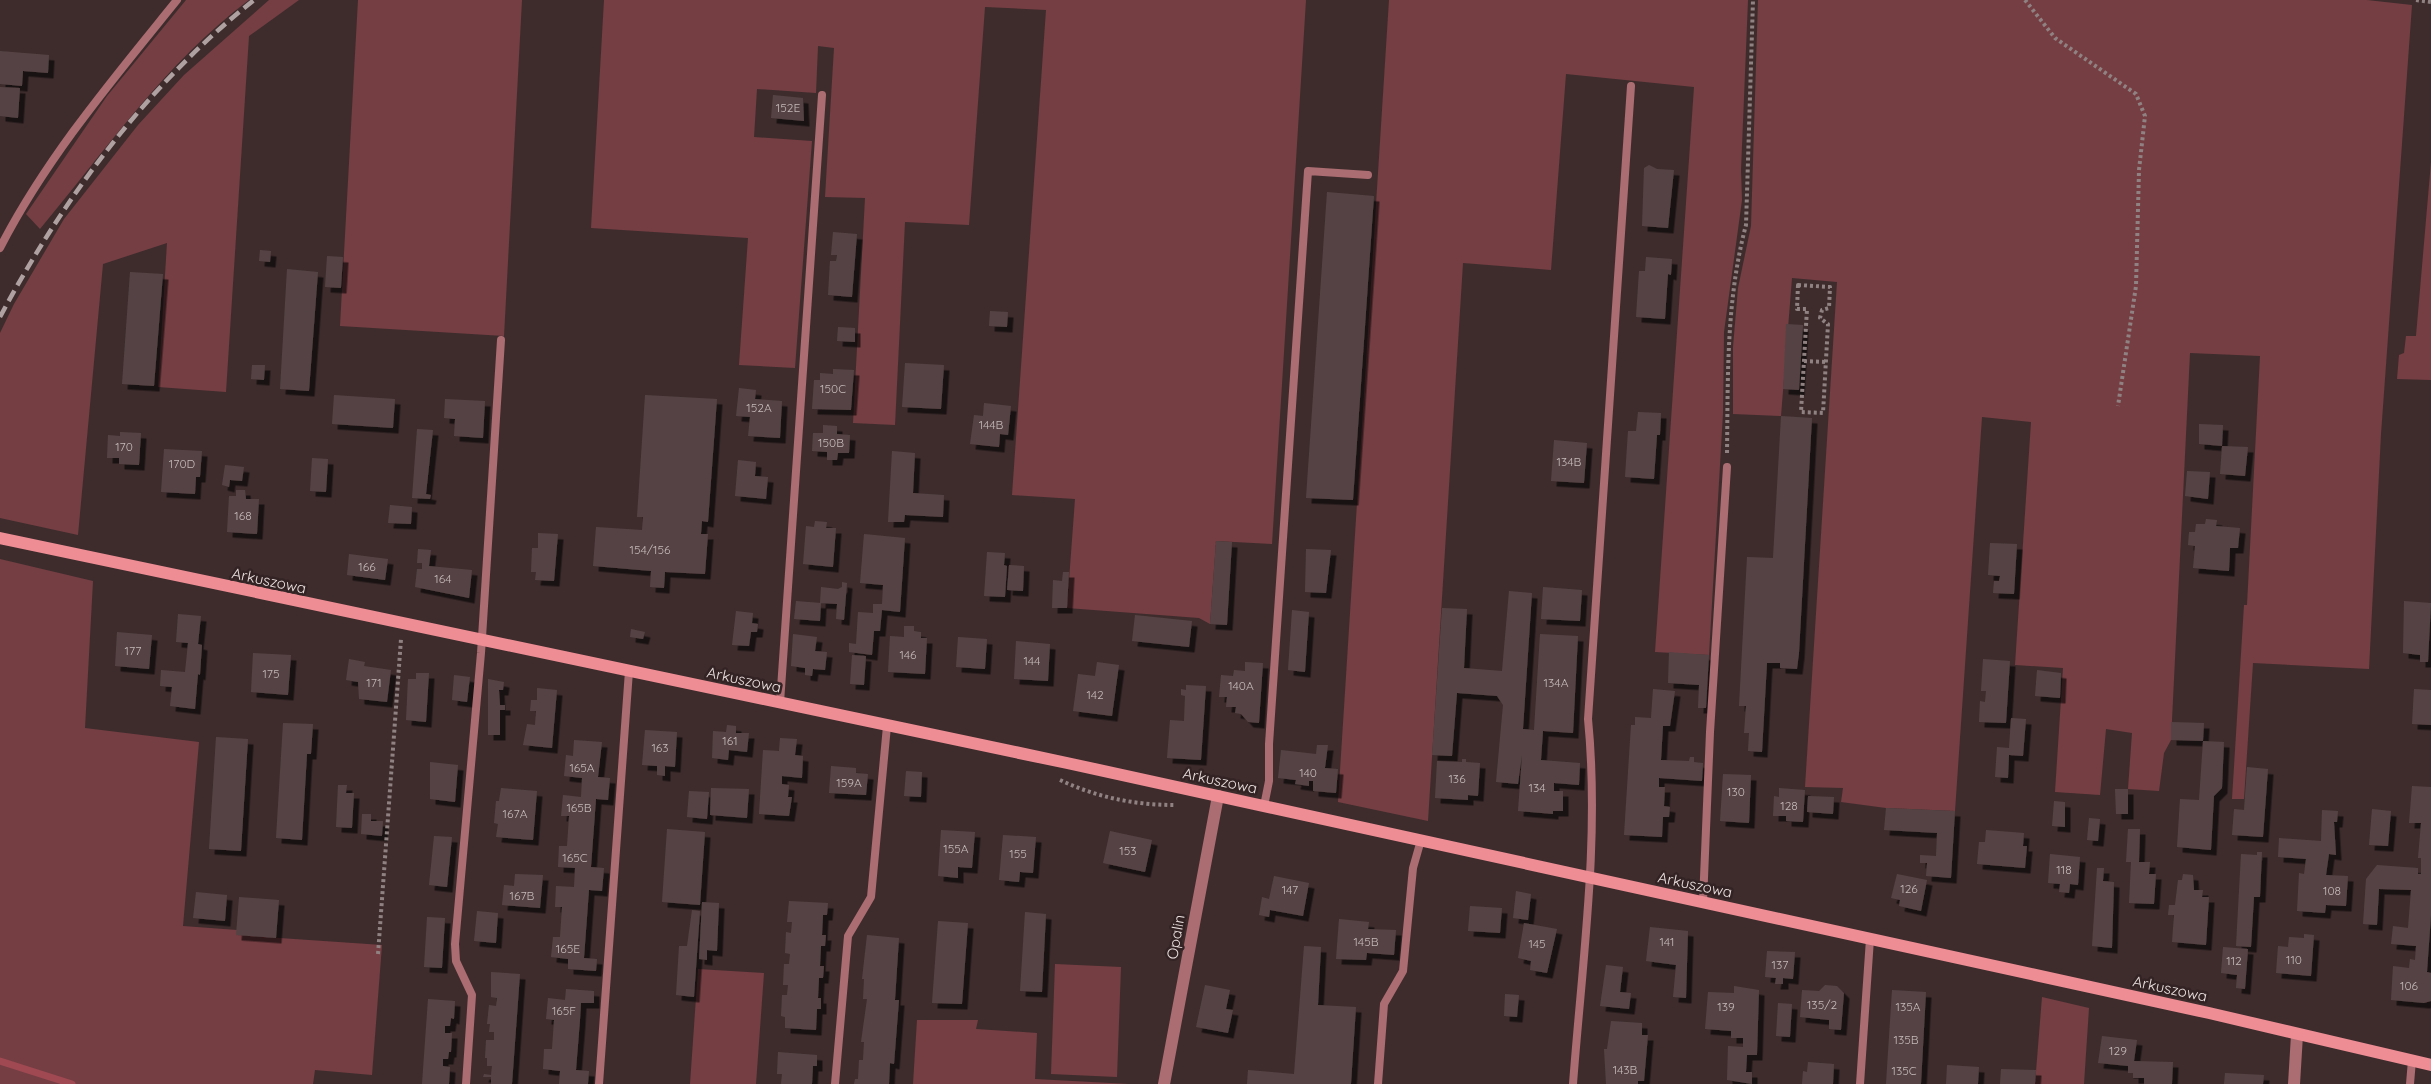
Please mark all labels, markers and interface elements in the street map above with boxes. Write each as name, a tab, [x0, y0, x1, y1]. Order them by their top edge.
house number: 152E	[776, 100, 800, 115]
house number: 150C	[820, 381, 846, 396]
house number: 152A	[746, 400, 772, 415]
house number: 144B	[979, 417, 1004, 432]
house number: 150B	[818, 435, 844, 450]
house number: 170	[115, 439, 133, 454]
house number: 134B	[1557, 454, 1582, 469]
house number: 170D	[169, 456, 196, 471]
house number: 168	[234, 508, 252, 523]
house number: 154/156	[629, 542, 671, 557]
house number: 166	[358, 559, 376, 574]
street label: Arkuszowa	[230, 563, 308, 598]
house number: 164	[434, 571, 452, 586]
house number: 177	[125, 643, 141, 658]
house number: 146	[899, 647, 917, 662]
house number: 144	[1024, 653, 1040, 668]
street label: Arkuszowa	[705, 662, 783, 697]
house number: 175	[262, 666, 280, 681]
house number: 171	[366, 675, 382, 690]
house number: 134A	[1544, 675, 1569, 690]
house number: 140A	[1228, 678, 1254, 693]
house number: 142	[1086, 687, 1104, 702]
house number: 161	[722, 733, 738, 748]
house number: 163	[651, 740, 669, 755]
house number: 165A	[569, 760, 595, 775]
street label: Arkuszowa	[1181, 763, 1259, 798]
house number: 140	[1299, 765, 1317, 780]
house number: 136	[1448, 771, 1466, 786]
house number: 159A	[836, 775, 862, 790]
house number: 134	[1528, 780, 1546, 795]
house number: 130	[1727, 784, 1745, 799]
house number: 128	[1780, 798, 1798, 813]
house number: 165B	[566, 800, 592, 815]
house number: 167A	[503, 806, 528, 821]
house number: 155A	[943, 841, 969, 856]
house number: 153	[1119, 843, 1137, 858]
house number: 155	[1009, 846, 1027, 861]
house number: 165C	[562, 850, 588, 865]
house number: 118	[2056, 862, 2072, 877]
street label: Arkuszowa	[1656, 867, 1734, 902]
house number: 126	[1900, 881, 1918, 896]
house number: 147	[1282, 882, 1298, 897]
house number: 108	[2323, 883, 2341, 898]
house number: 167B	[510, 888, 535, 903]
street label: Opalin	[1162, 913, 1189, 961]
house number: 145B	[1353, 934, 1379, 949]
house number: 141	[1660, 934, 1674, 949]
house number: 145	[1528, 936, 1546, 951]
house number: 165E	[556, 941, 580, 956]
house number: 110	[2286, 952, 2302, 967]
house number: 112	[2226, 953, 2242, 968]
house number: 137	[1772, 957, 1788, 972]
street label: Arkuszowa	[2131, 971, 2209, 1006]
house number: 106	[2400, 978, 2419, 993]
house number: 135/2	[1807, 997, 1837, 1012]
house number: 139	[1717, 999, 1735, 1014]
house number: 135A	[1895, 999, 1921, 1014]
house number: 165F	[552, 1003, 576, 1018]
house number: 135B	[1893, 1032, 1919, 1047]
house number: 129	[2109, 1043, 2127, 1058]
house number: 143B	[1613, 1062, 1638, 1077]
house number: 135C	[1891, 1063, 1917, 1078]

